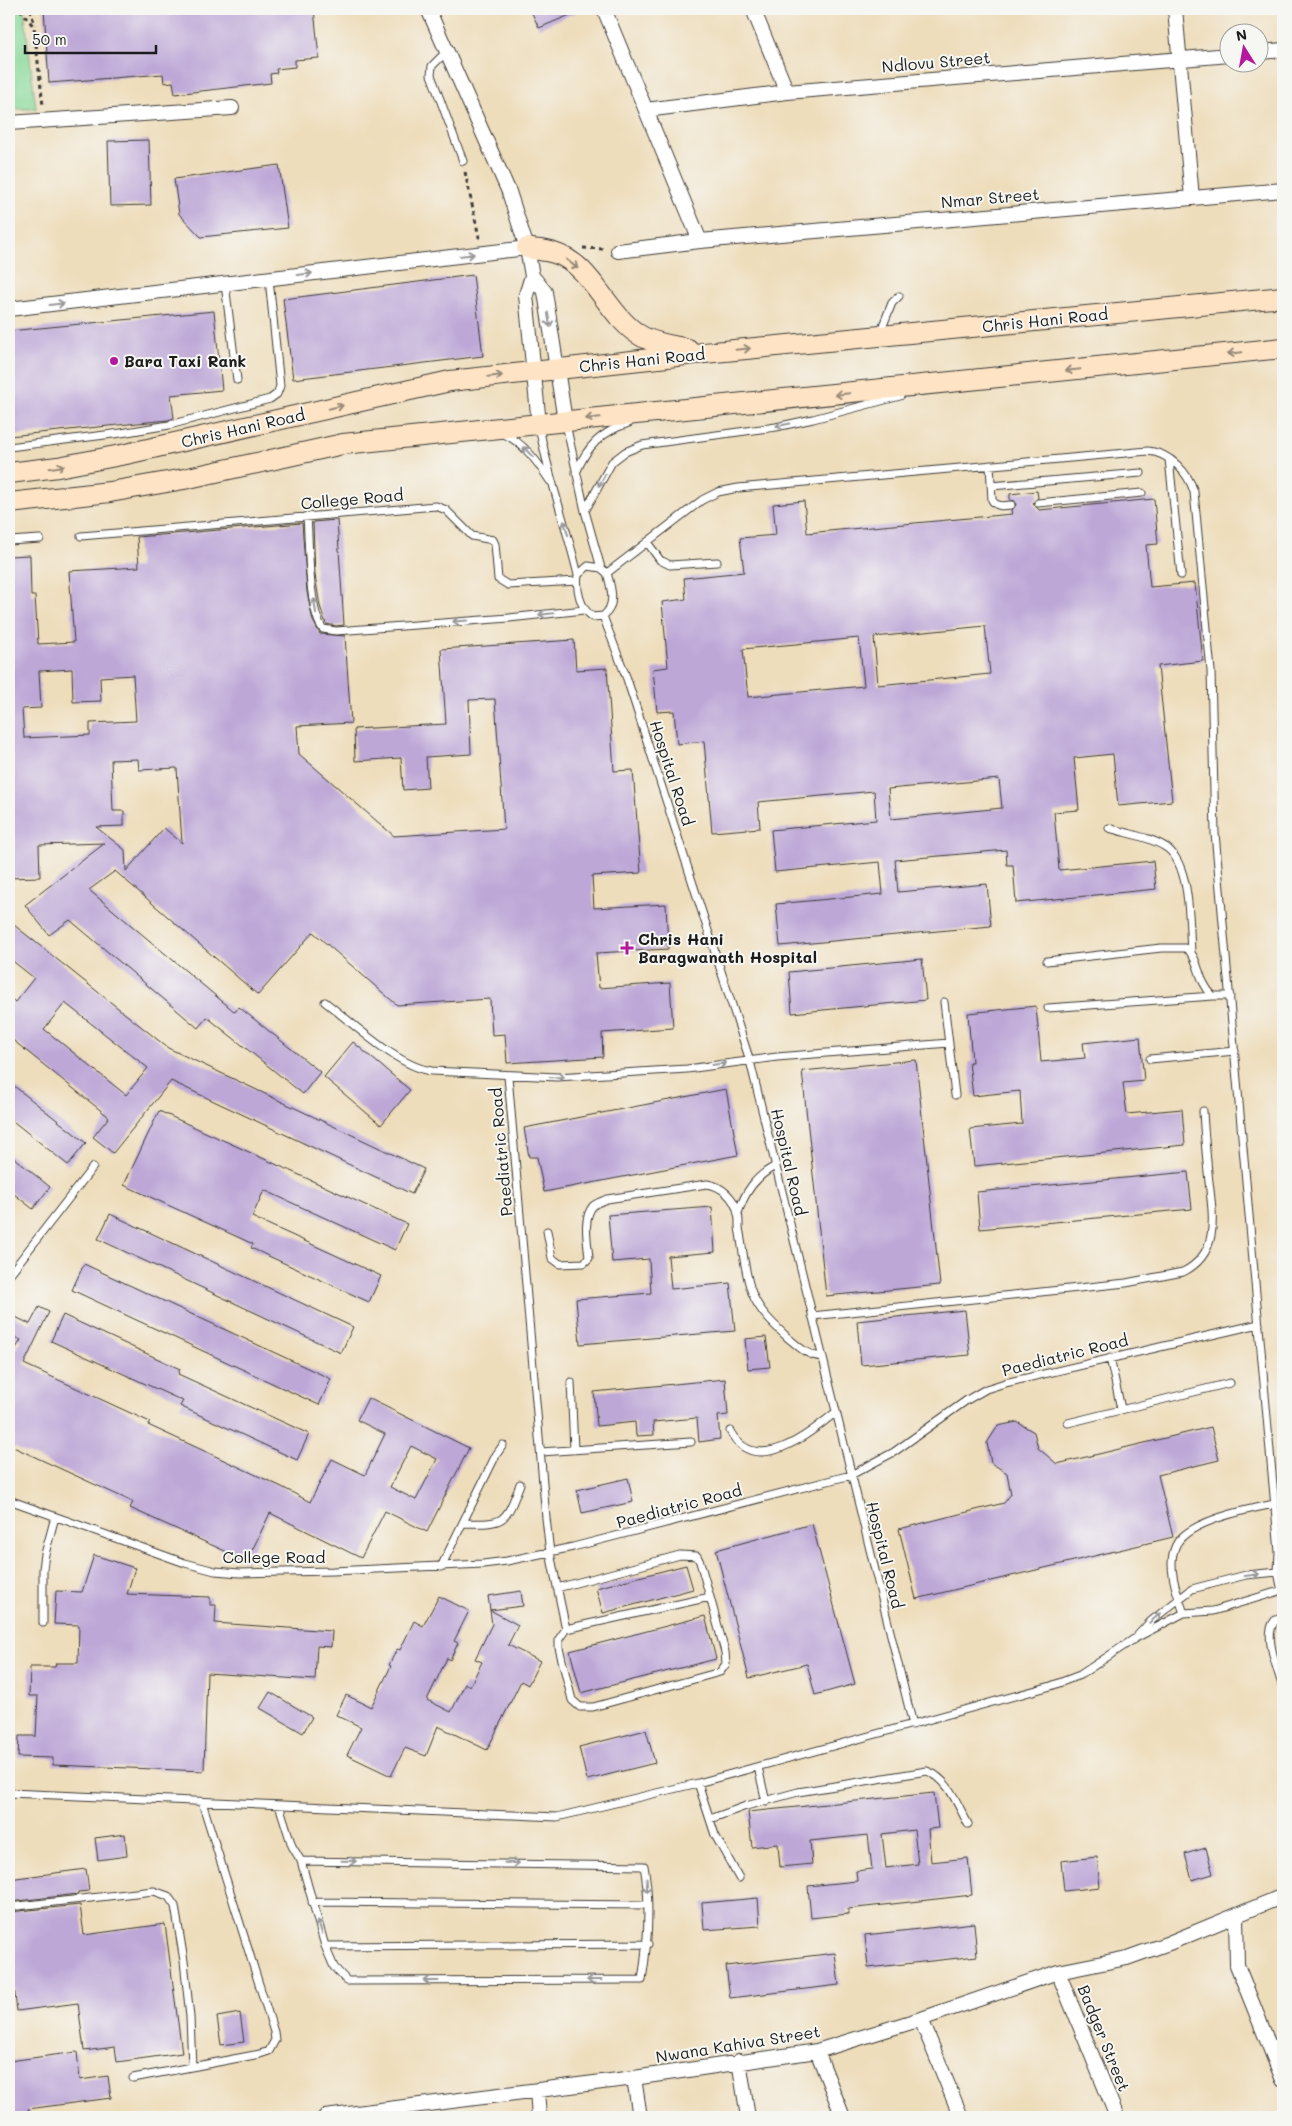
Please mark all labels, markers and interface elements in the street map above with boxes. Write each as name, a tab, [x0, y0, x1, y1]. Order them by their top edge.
scale bar	[25, 22, 156, 54]
north arrow	[1220, 22, 1270, 72]
text: N	[1234, 24, 1248, 45]
text: 50 m	[32, 29, 67, 49]
street label: Ndlovu Street	[881, 46, 991, 77]
street label: Nmar Street	[940, 183, 1040, 212]
one-way arrow	[459, 250, 475, 260]
one-way arrow	[566, 258, 579, 269]
one-way arrow	[297, 269, 313, 279]
one-way arrow	[49, 299, 65, 309]
street label: Chris Hani Road	[981, 302, 1109, 337]
one-way arrow	[545, 311, 555, 327]
street label: Chris Hani Road	[578, 342, 706, 377]
one-way arrow	[735, 344, 751, 354]
one-way arrow	[1227, 348, 1243, 358]
place label: Bara Taxi Rank	[124, 350, 246, 371]
marker: Bara Taxi Rank	[108, 355, 120, 367]
one-way arrow	[1065, 365, 1081, 375]
one-way arrow	[487, 371, 503, 381]
one-way arrow	[834, 389, 850, 398]
one-way arrow	[327, 402, 343, 411]
street label: Chris Hani Road	[179, 403, 307, 452]
one-way arrow	[585, 413, 601, 423]
one-way arrow	[776, 421, 792, 431]
one-way arrow	[522, 446, 534, 458]
one-way arrow	[49, 462, 65, 472]
one-way arrow	[597, 472, 607, 487]
street label: College Road	[300, 484, 404, 513]
one-way arrow	[561, 521, 570, 537]
one-way arrow	[310, 598, 320, 614]
one-way arrow	[539, 609, 555, 619]
one-way arrow	[453, 617, 469, 626]
street label: Hospital Road	[646, 718, 699, 828]
place label: Chris Hani Baragwanath Hospital	[638, 928, 817, 967]
marker: Chris Hani Baragwanath Hospital	[620, 941, 634, 955]
one-way arrow	[711, 1059, 727, 1069]
one-way arrow	[548, 1072, 565, 1082]
street label: Paediatric Road	[484, 1087, 517, 1217]
street label: Hospital Road	[767, 1106, 812, 1218]
street label: Paediatric Road	[1000, 1329, 1130, 1380]
street label: Paediatric Road	[614, 1479, 744, 1532]
street label: Hospital Road	[862, 1499, 909, 1611]
street label: College Road	[222, 1546, 326, 1567]
one-way arrow	[1244, 1570, 1260, 1580]
one-way arrow	[1149, 1613, 1162, 1624]
one-way arrow	[341, 1856, 357, 1866]
one-way arrow	[504, 1858, 520, 1868]
one-way arrow	[642, 1877, 651, 1893]
one-way arrow	[314, 1919, 324, 1935]
one-way arrow	[586, 1975, 602, 1985]
one-way arrow	[423, 1976, 440, 1986]
street label: Badger Street	[1074, 1981, 1135, 2094]
street label: Nwana Kahiva Street	[654, 2020, 822, 2067]

